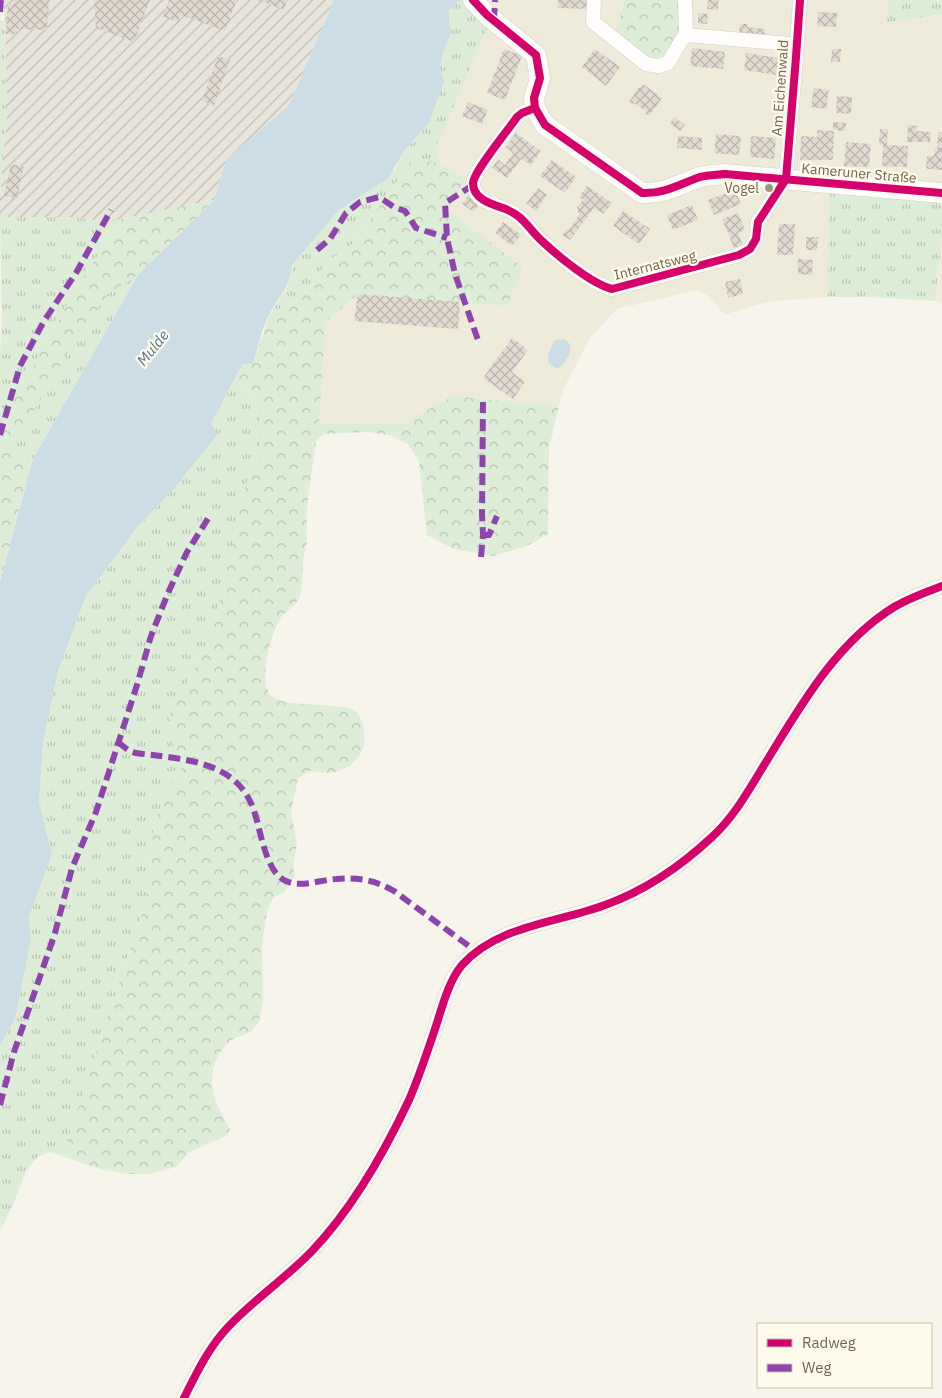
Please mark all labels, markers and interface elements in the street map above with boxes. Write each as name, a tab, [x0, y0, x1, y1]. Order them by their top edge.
street label: Am Eichenwald	[768, 39, 792, 137]
street label: Kameruner Straße	[801, 159, 918, 187]
place label: Vogel	[724, 179, 759, 197]
marker: Vogel	[763, 182, 775, 194]
street label: Internatsweg	[612, 246, 699, 284]
water label: Mulde	[132, 326, 173, 369]
legend	[757, 1323, 932, 1388]
text: Radweg	[802, 1333, 856, 1352]
text: Weg	[802, 1358, 831, 1377]

